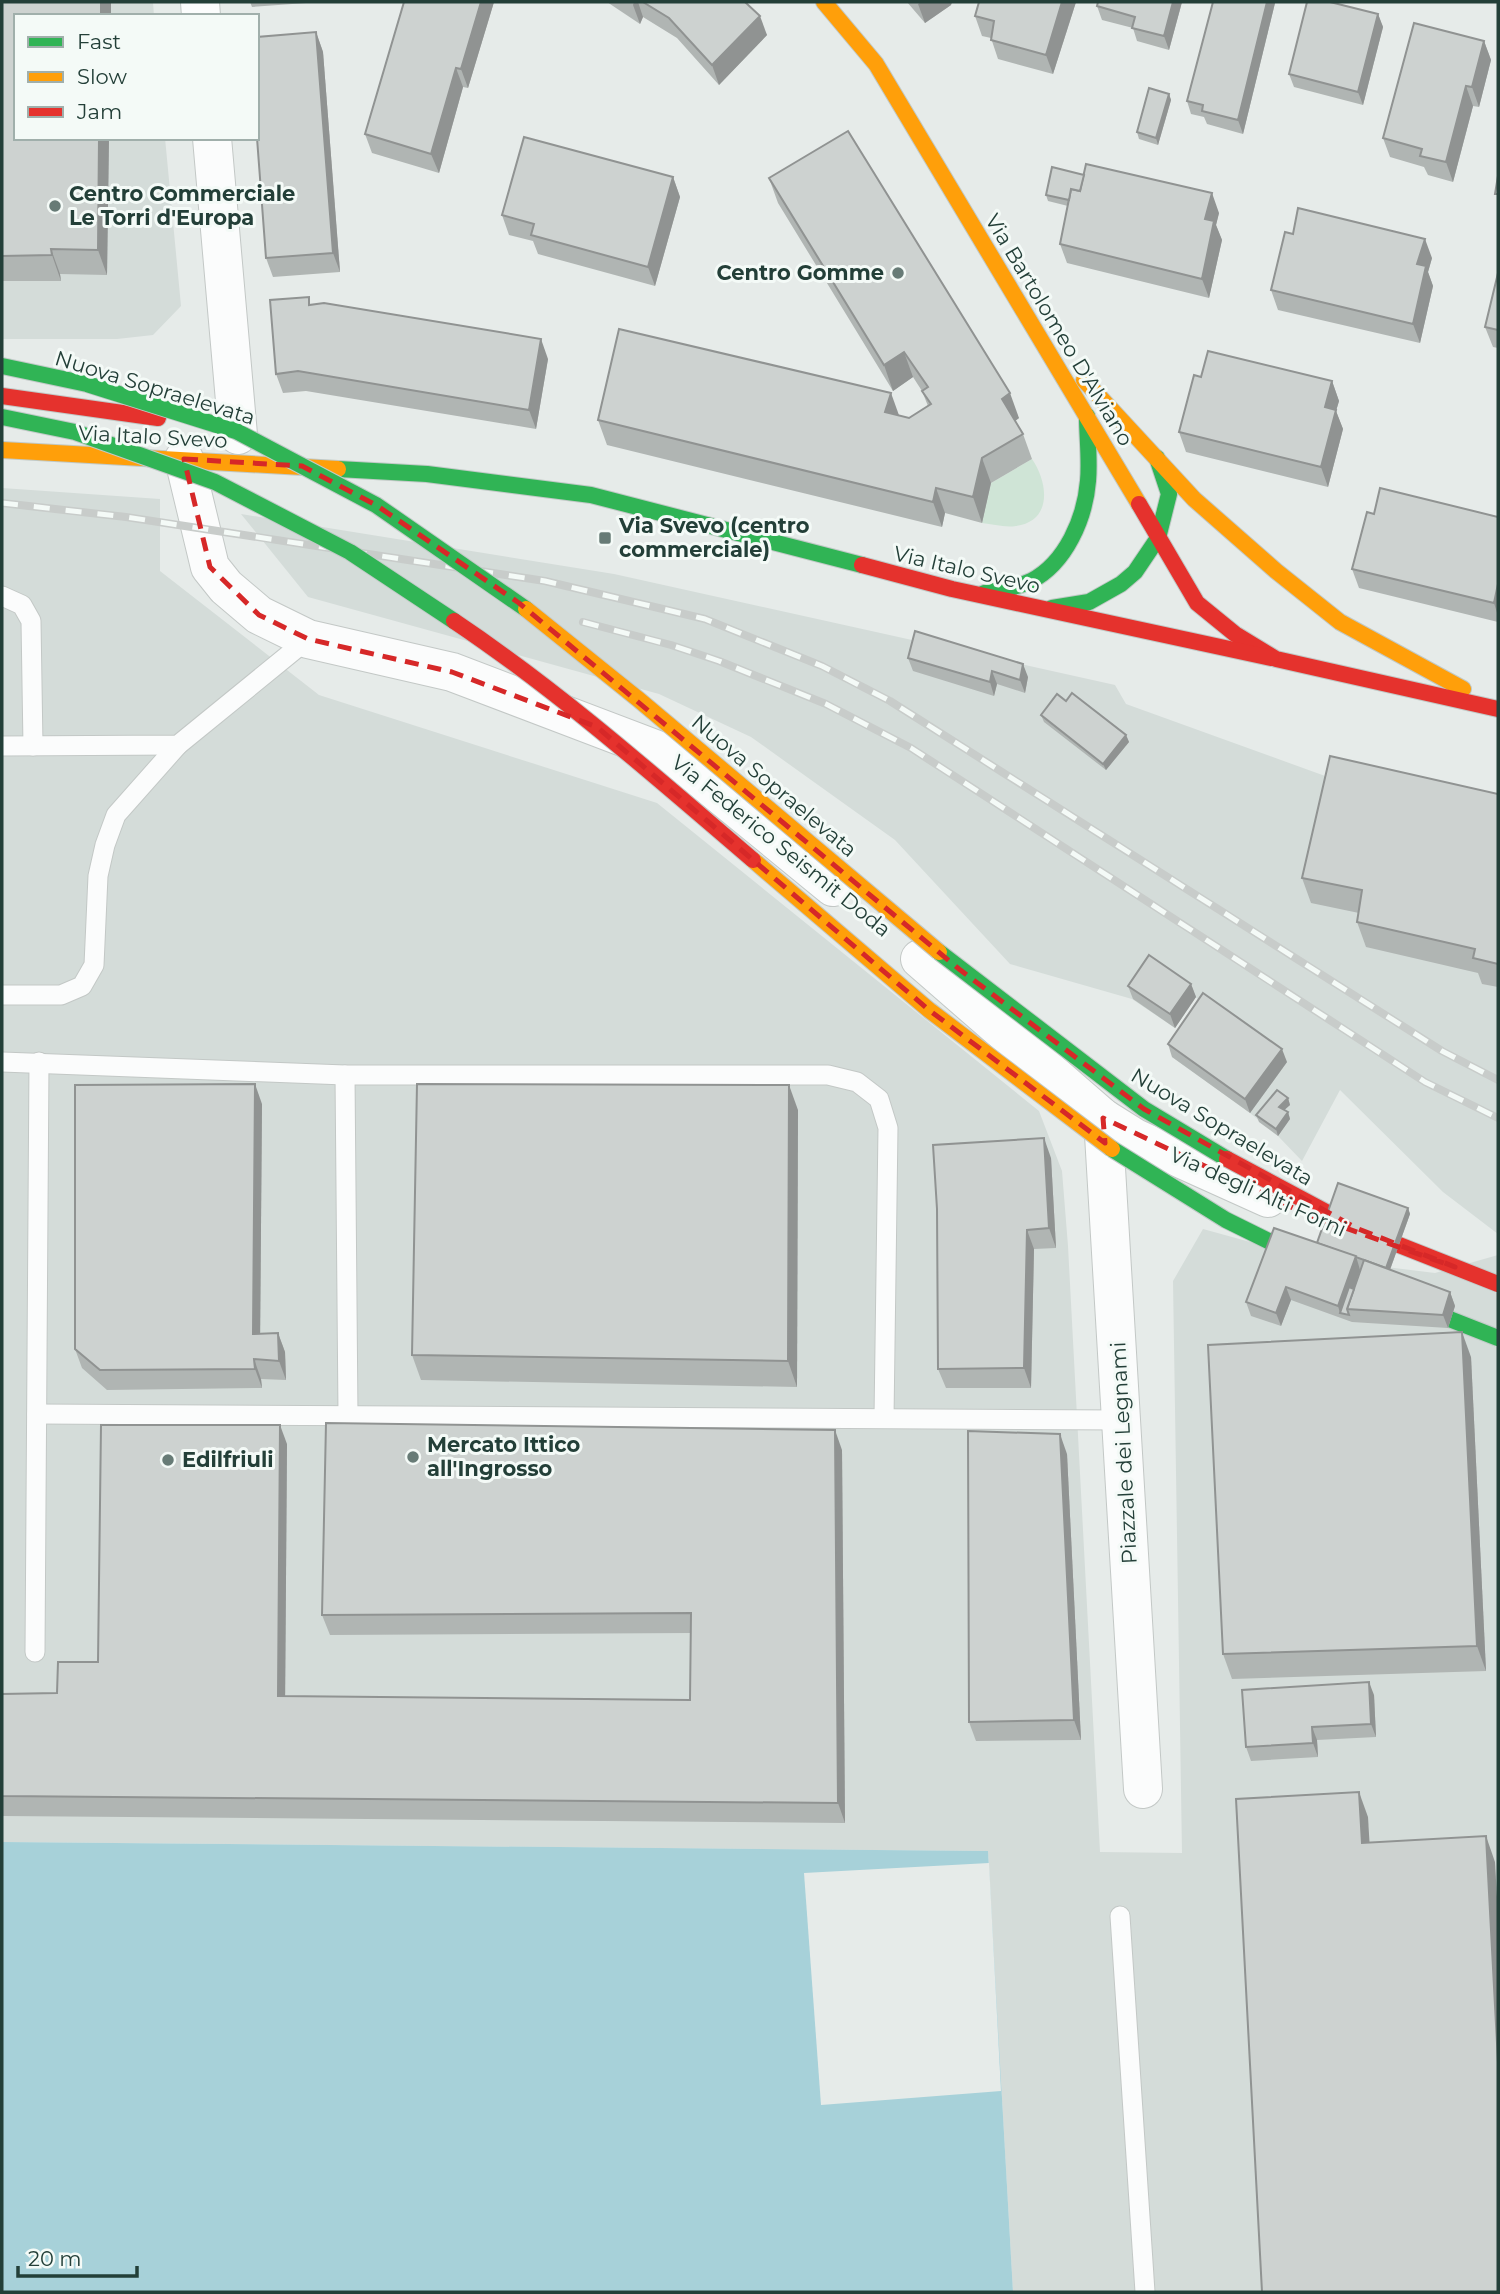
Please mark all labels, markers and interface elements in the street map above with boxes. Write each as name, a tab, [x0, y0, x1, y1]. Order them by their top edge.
legend	[14, 14, 259, 140]
text: Fast	[77, 29, 121, 54]
text: Slow	[77, 64, 127, 89]
text: Jam	[76, 99, 122, 124]
place label: Centro Commerciale Le Torri d'Europa	[69, 181, 295, 230]
marker: Centro Commerciale Le Torri d'Europa	[47, 198, 63, 214]
street label: Via Bartolomeo D'Alviano	[980, 209, 1139, 450]
place label: Centro Gomme	[716, 260, 884, 285]
marker: Centro Gomme	[890, 265, 906, 281]
street label: Nuova Sopraelevata	[52, 345, 258, 430]
street label: Via Italo Svevo	[78, 420, 228, 453]
place label: Via Svevo (centro commerciale)	[618, 513, 810, 562]
marker: Via Svevo (centro commerciale)	[597, 530, 613, 546]
street label: Via Italo Svevo	[891, 541, 1043, 599]
street label: Nuova Sopraelevata	[687, 709, 862, 862]
street label: Via Federico Seismit Doda	[667, 749, 896, 942]
street label: Nuova Sopraelevata	[1127, 1062, 1318, 1191]
street label: Via degli Alti Forni	[1166, 1141, 1350, 1242]
street label: Piazzale dei Legnami	[1105, 1341, 1142, 1565]
place label: Mercato Ittico all'Ingrosso	[427, 1432, 581, 1481]
place label: Edilfriuli	[182, 1447, 274, 1472]
marker: Mercato Ittico all'Ingrosso	[405, 1449, 421, 1465]
marker: Edilfriuli	[160, 1452, 176, 1468]
scale bar	[18, 2234, 136, 2278]
text: 20 m	[28, 2246, 82, 2271]

